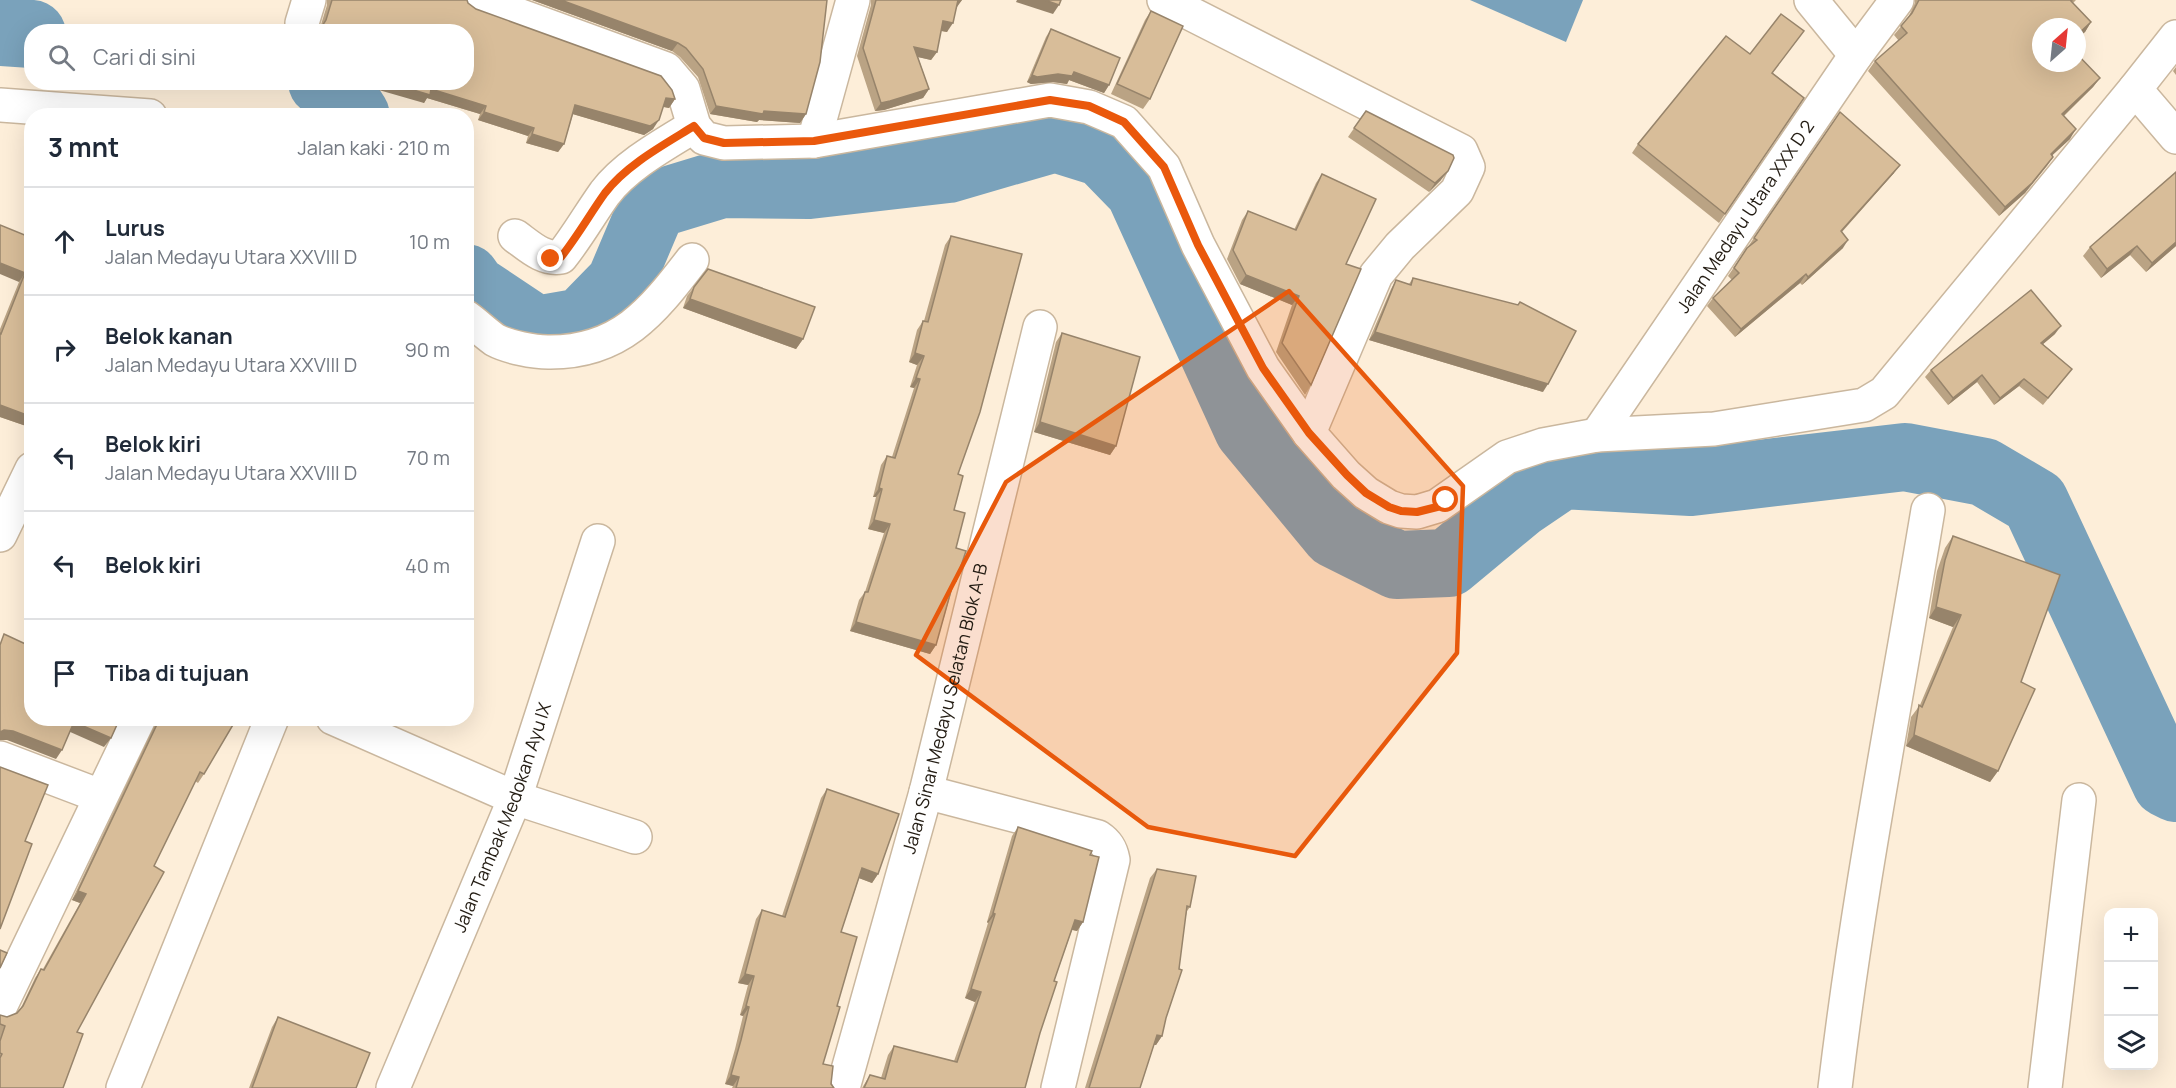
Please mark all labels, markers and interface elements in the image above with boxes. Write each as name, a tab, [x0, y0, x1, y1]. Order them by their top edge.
north arrow	[2032, 18, 2086, 72]
search box	[24, 24, 474, 90]
icon: search	[45, 41, 78, 74]
text: Cari di sini	[93, 42, 196, 72]
street label: Jalan Medayu Utara XXX D 2	[1671, 115, 1819, 317]
text: 3 mnt	[48, 129, 119, 165]
text: Jalan kaki · 210 m	[297, 134, 450, 161]
text: Lurus	[105, 213, 165, 243]
icon: ahead	[48, 225, 81, 258]
text: 10 m	[409, 228, 450, 255]
text: Jalan Medayu Utara XXVIII D	[105, 243, 357, 270]
route end	[537, 245, 563, 271]
text: Belok kanan	[105, 321, 233, 351]
icon: right	[48, 333, 81, 366]
text: 90 m	[404, 336, 450, 363]
text: Jalan Medayu Utara XXVIII D	[105, 351, 357, 378]
text: Belok kiri	[105, 429, 201, 459]
icon: left	[48, 441, 81, 474]
text: 70 m	[407, 444, 450, 471]
text: Jalan Medayu Utara XXVIII D	[105, 459, 357, 486]
route start	[1432, 486, 1458, 512]
icon: left	[48, 549, 81, 582]
text: Belok kiri	[105, 550, 201, 580]
text: 40 m	[405, 552, 450, 579]
street label: Jalan Sinar Medayu Selatan Blok A-B	[896, 561, 993, 856]
icon: arrive	[48, 657, 81, 690]
text: Tiba di tujuan	[105, 658, 249, 688]
street label: Jalan Tambak Medokan Ayu IX	[447, 699, 556, 936]
map controls	[2104, 908, 2158, 1070]
button: +	[2104, 908, 2158, 962]
button: −	[2104, 962, 2158, 1016]
button: layers	[2104, 1016, 2158, 1070]

